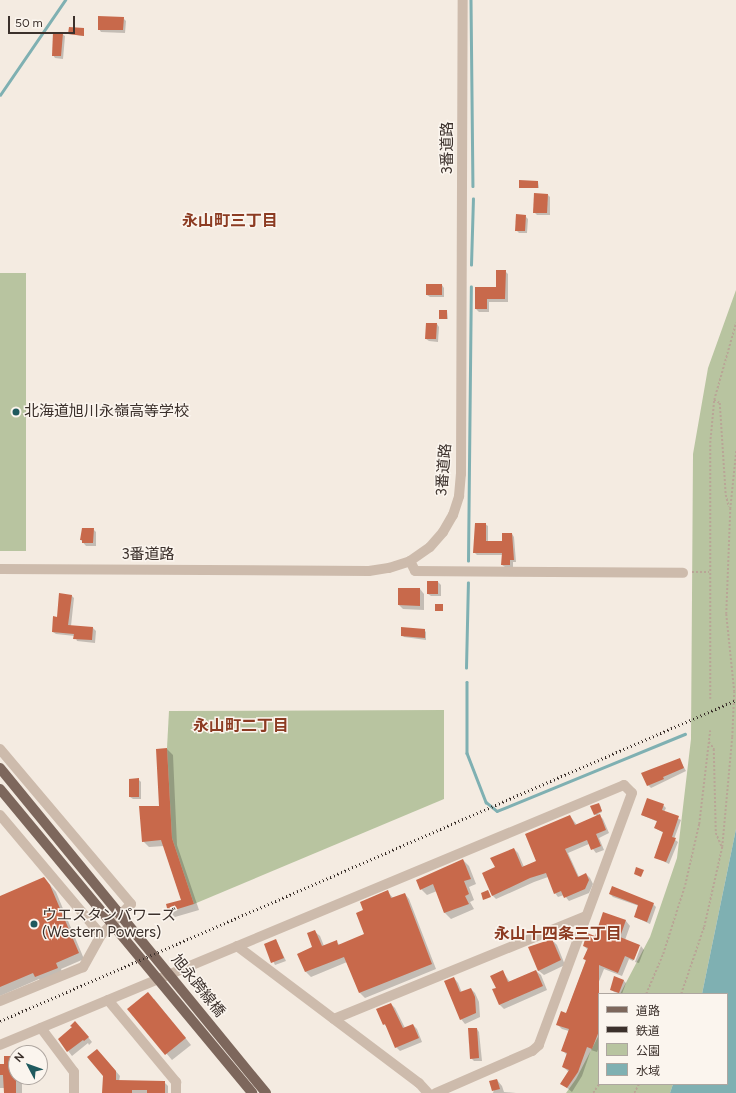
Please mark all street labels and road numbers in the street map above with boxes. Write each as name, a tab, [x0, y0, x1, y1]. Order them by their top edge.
street label: 3番道路	[439, 121, 457, 175]
street label: 3番道路	[433, 443, 455, 497]
street label: 3番道路	[121, 546, 175, 564]
street label: 旭永跨線橋	[167, 951, 229, 1021]

